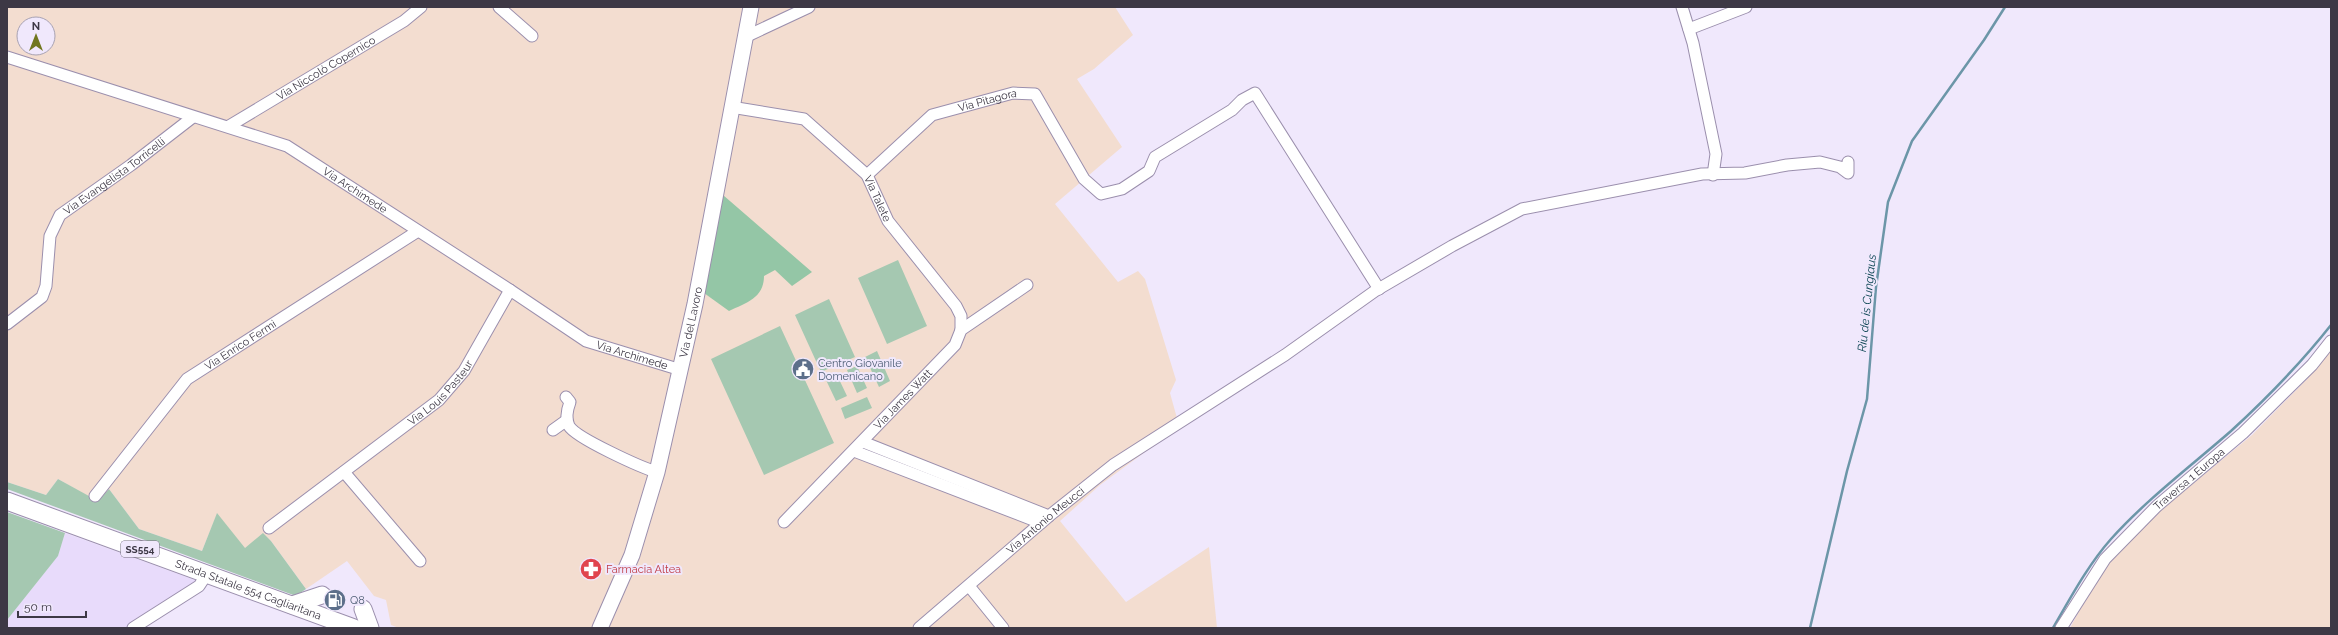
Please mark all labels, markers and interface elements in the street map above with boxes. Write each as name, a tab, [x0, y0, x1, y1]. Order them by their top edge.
north arrow	[16, 16, 56, 56]
text: N	[32, 20, 40, 33]
street label: Via Niccolò Copernico	[274, 33, 378, 103]
street label: Via Pitagora	[957, 87, 1017, 115]
street label: Via Evangelista Torricelli	[61, 135, 168, 218]
street label: Via Archimede	[320, 165, 390, 216]
street label: Via Talete	[861, 173, 894, 224]
water label: Riu de is Cungiaus	[1855, 253, 1879, 353]
street label: Via del Lavoro	[677, 285, 705, 359]
street label: Via Enrico Fermi	[202, 318, 279, 373]
street label: Via Archimede	[595, 338, 670, 373]
public building icon: Centro Giovanile Domenicano	[790, 356, 816, 382]
place label: Centro Giovanile Domenicano	[818, 357, 902, 383]
street label: Via Louis Pasteur	[405, 358, 476, 428]
street label: Via James Watt	[871, 366, 935, 432]
street label: Traversa 1 Europa	[2151, 445, 2228, 513]
street label: Via Antonio Meucci	[1004, 484, 1087, 557]
road number: SS554	[121, 541, 159, 557]
pharmacy icon: Farmacia Altea	[578, 556, 604, 582]
street label: Strada Statale 554 Cagliaritana	[173, 557, 323, 623]
place label: Farmacia Altea	[606, 563, 681, 576]
fuel station icon: Q8	[322, 587, 348, 613]
scale bar	[18, 593, 86, 619]
place label: Q8	[350, 594, 365, 607]
text: 50 m	[24, 600, 52, 614]

